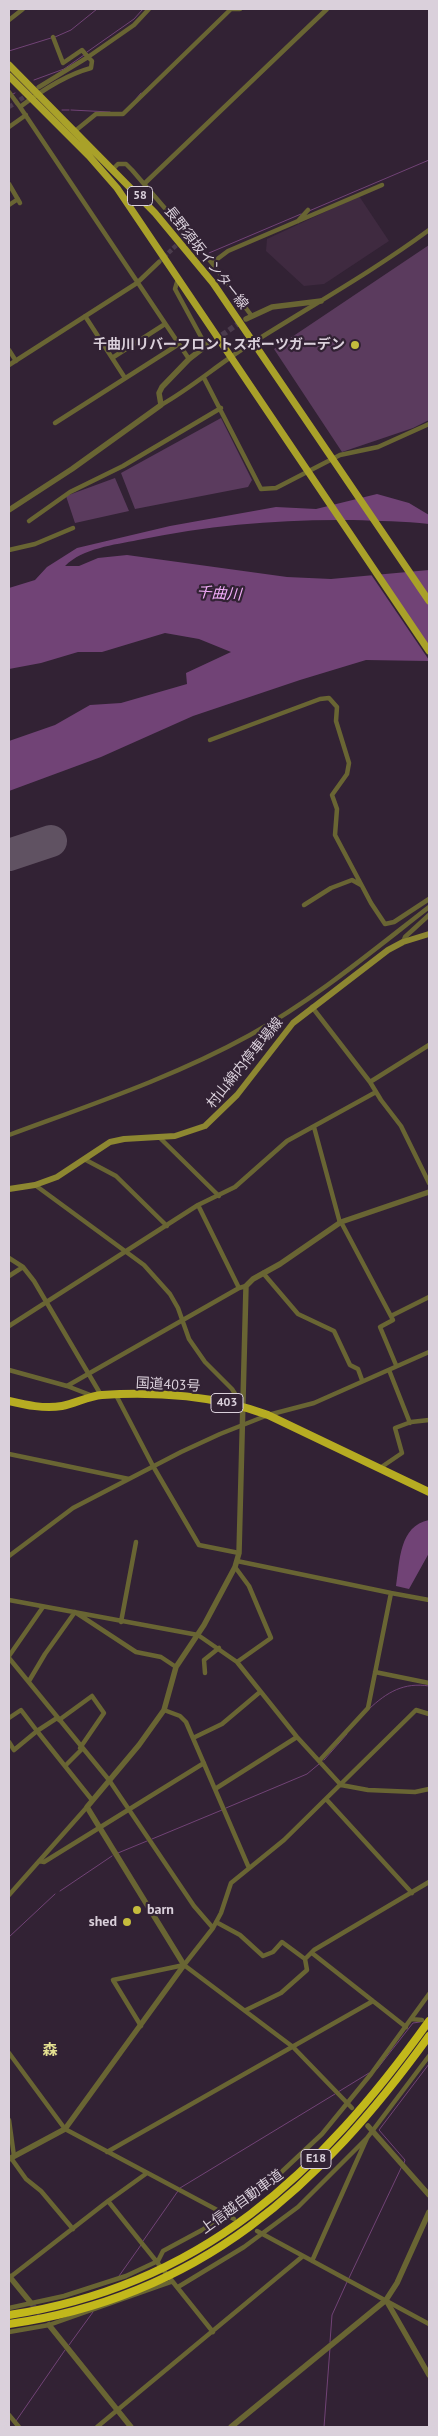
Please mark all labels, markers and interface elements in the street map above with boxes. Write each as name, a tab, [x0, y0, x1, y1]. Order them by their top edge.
road number: 58	[128, 187, 152, 206]
street label: 長野須坂インター線	[161, 203, 251, 313]
place label: 千曲川リバーフロントスポーツガーデン	[93, 337, 345, 353]
marker: 千曲川リバーフロントスポーツガーデン	[349, 339, 361, 351]
water label: 千曲川	[196, 584, 242, 604]
street label: 村山綿内停車場線	[203, 1014, 287, 1112]
street label: 国道403号	[135, 1375, 201, 1395]
road number: 403	[211, 1394, 243, 1412]
place label: barn	[147, 1902, 174, 1918]
marker: barn	[131, 1904, 143, 1916]
place label: shed	[89, 1914, 117, 1930]
marker: shed	[121, 1916, 133, 1928]
district label: 森	[43, 2042, 57, 2060]
road number: E18	[301, 2150, 331, 2168]
street label: 上信越自動車道	[197, 2166, 287, 2238]

